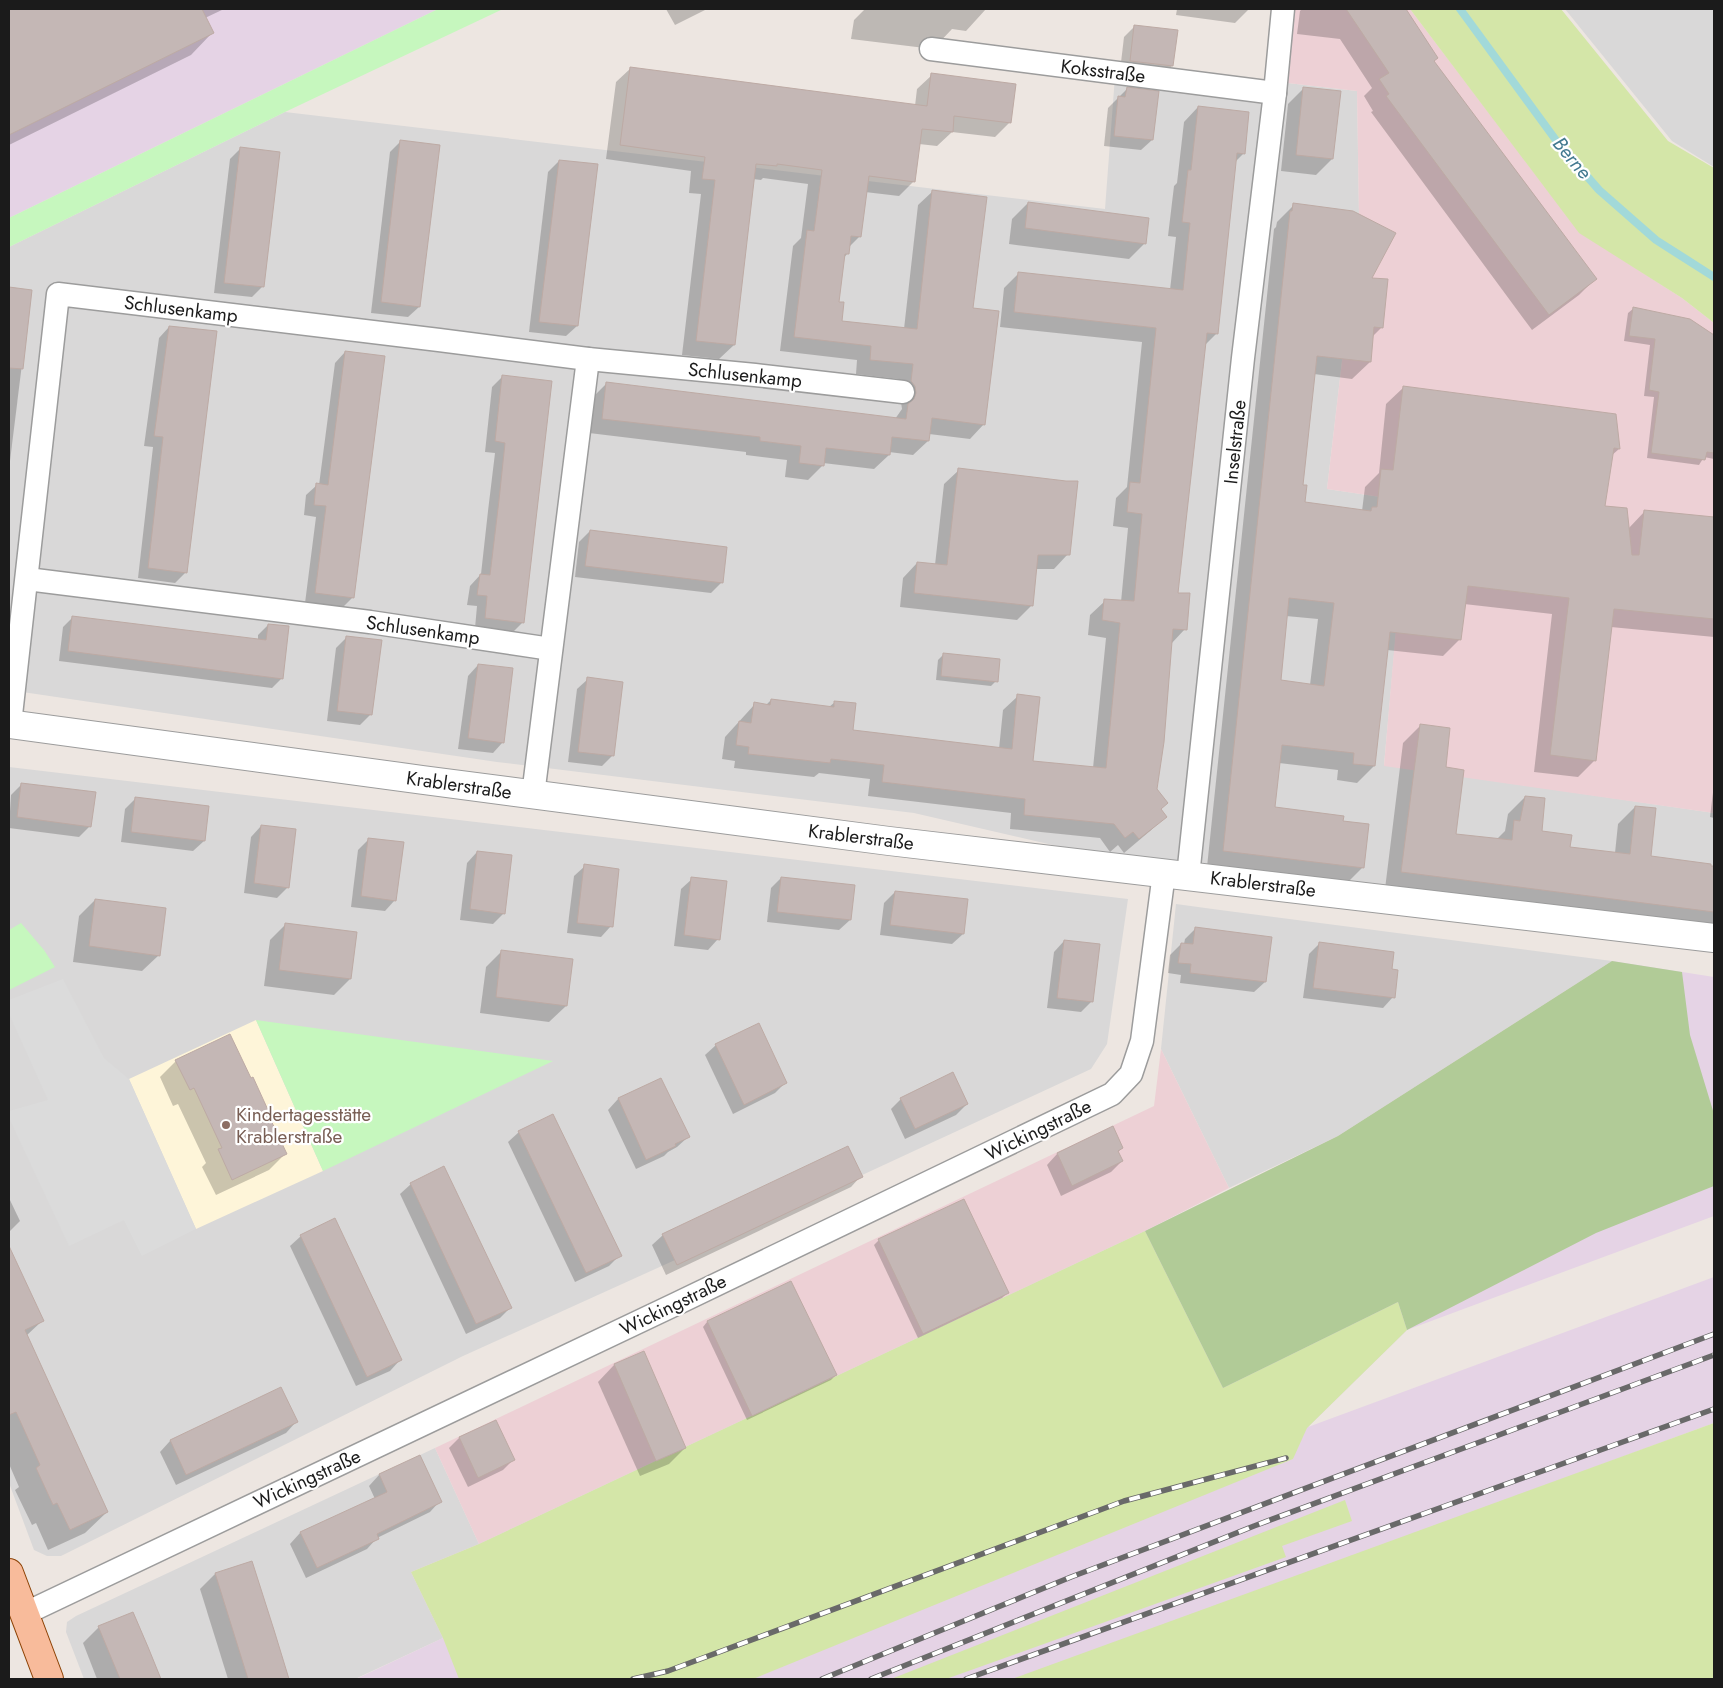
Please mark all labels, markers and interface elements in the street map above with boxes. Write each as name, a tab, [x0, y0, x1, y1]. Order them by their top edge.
street label: Koksstraße	[1059, 52, 1147, 90]
water label: Berne	[1546, 130, 1598, 186]
street label: Schlusenkamp	[123, 289, 240, 329]
street label: Schlusenkamp	[687, 356, 803, 394]
street label: Inselstraße	[1217, 398, 1253, 486]
street label: Schlusenkamp	[364, 609, 482, 651]
street label: Krablerstraße	[404, 764, 514, 806]
street label: Krablerstraße	[807, 817, 916, 857]
street label: Krablerstraße	[1209, 864, 1318, 904]
street label: Wickingstraße	[980, 1092, 1096, 1167]
place label: Kindertagesstätte Krablerstraße	[236, 1101, 371, 1150]
marker: Kindertagesstätte Krablerstraße	[220, 1119, 232, 1131]
street label: Wickingstraße	[615, 1267, 731, 1342]
street label: Wickingstraße	[249, 1442, 365, 1516]

